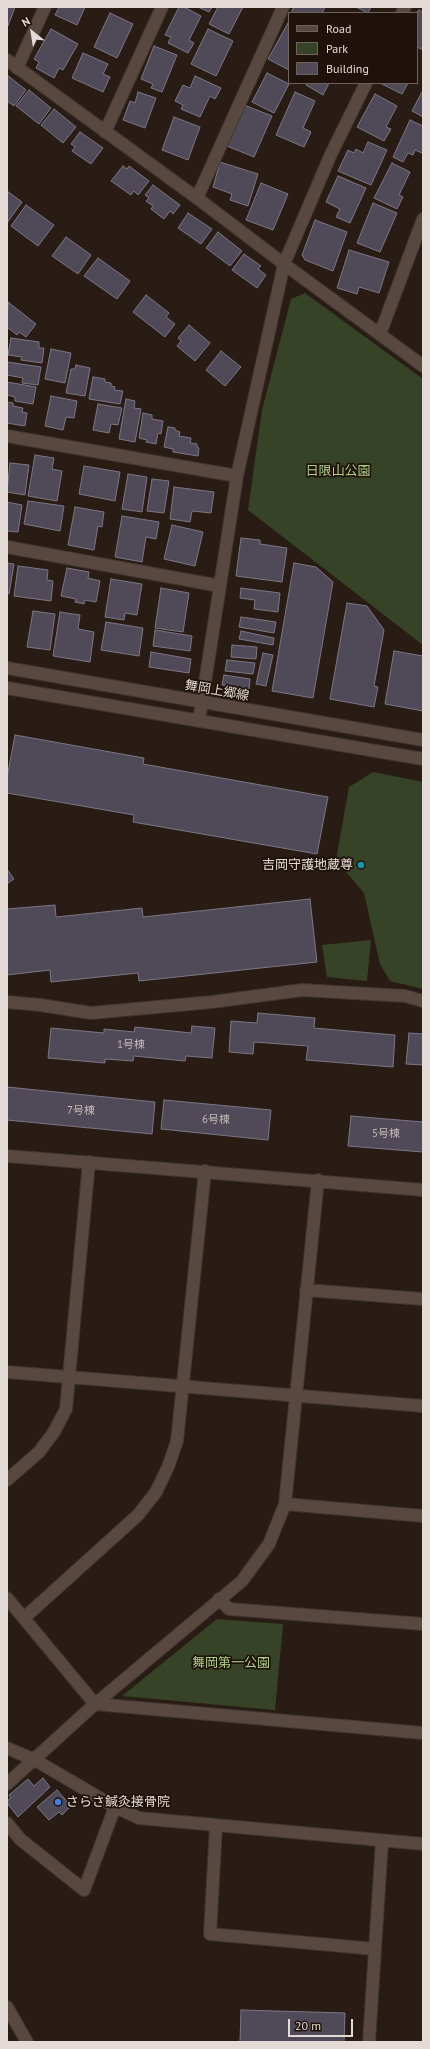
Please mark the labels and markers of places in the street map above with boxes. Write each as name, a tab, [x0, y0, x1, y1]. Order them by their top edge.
place label: 吉岡守護地蔵尊	[262, 857, 353, 873]
marker: 吉岡守護地蔵尊	[356, 860, 366, 870]
place label: さらさ鍼灸接骨院	[66, 1794, 170, 1810]
marker: さらさ鍼灸接骨院	[53, 1797, 63, 1807]

